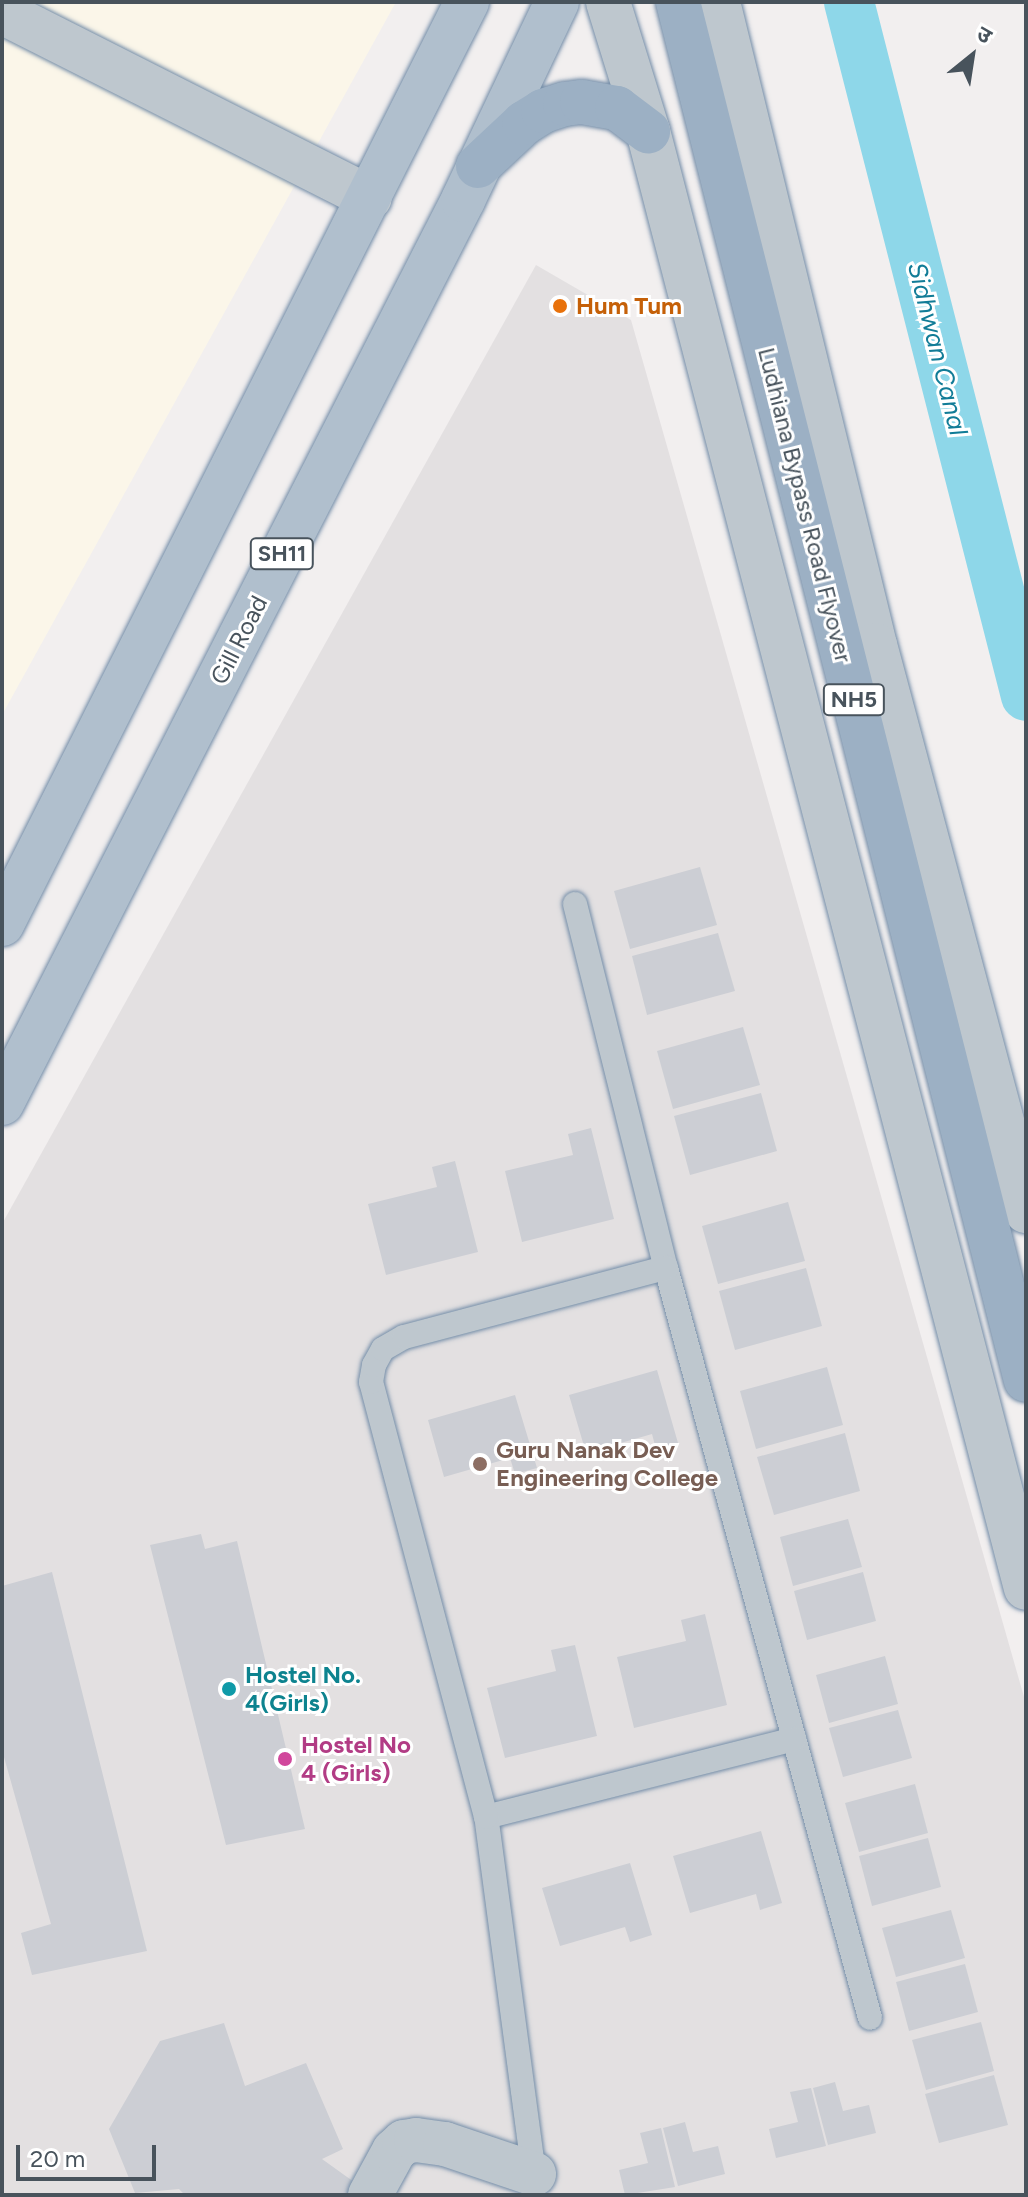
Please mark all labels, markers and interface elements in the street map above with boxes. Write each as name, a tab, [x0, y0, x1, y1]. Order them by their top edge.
north arrow	[932, 16, 1012, 96]
text: उ	[972, 20, 997, 50]
water label: Sidhwan Canal	[900, 259, 974, 439]
place label: Hum Tum	[576, 292, 682, 320]
marker: Hum Tum	[551, 297, 569, 315]
street label: Ludhiana Bypass Road Flyover	[752, 345, 858, 665]
road number: SH11	[248, 536, 316, 572]
street label: Gill Road	[204, 591, 274, 689]
road number: NH5	[822, 682, 886, 718]
place label: Guru Nanak Dev Engineering College	[496, 1436, 718, 1492]
marker: Guru Nanak Dev Engineering College	[471, 1455, 489, 1473]
place label: Hostel No. 4(Girls)	[245, 1661, 361, 1717]
marker: Hostel No. 4(Girls)	[220, 1680, 238, 1698]
place label: Hostel No 4 (Girls)	[301, 1731, 411, 1787]
marker: Hostel No 4 (Girls)	[276, 1750, 294, 1768]
scale bar	[20, 2129, 160, 2179]
text: 20 m	[30, 2144, 85, 2173]

